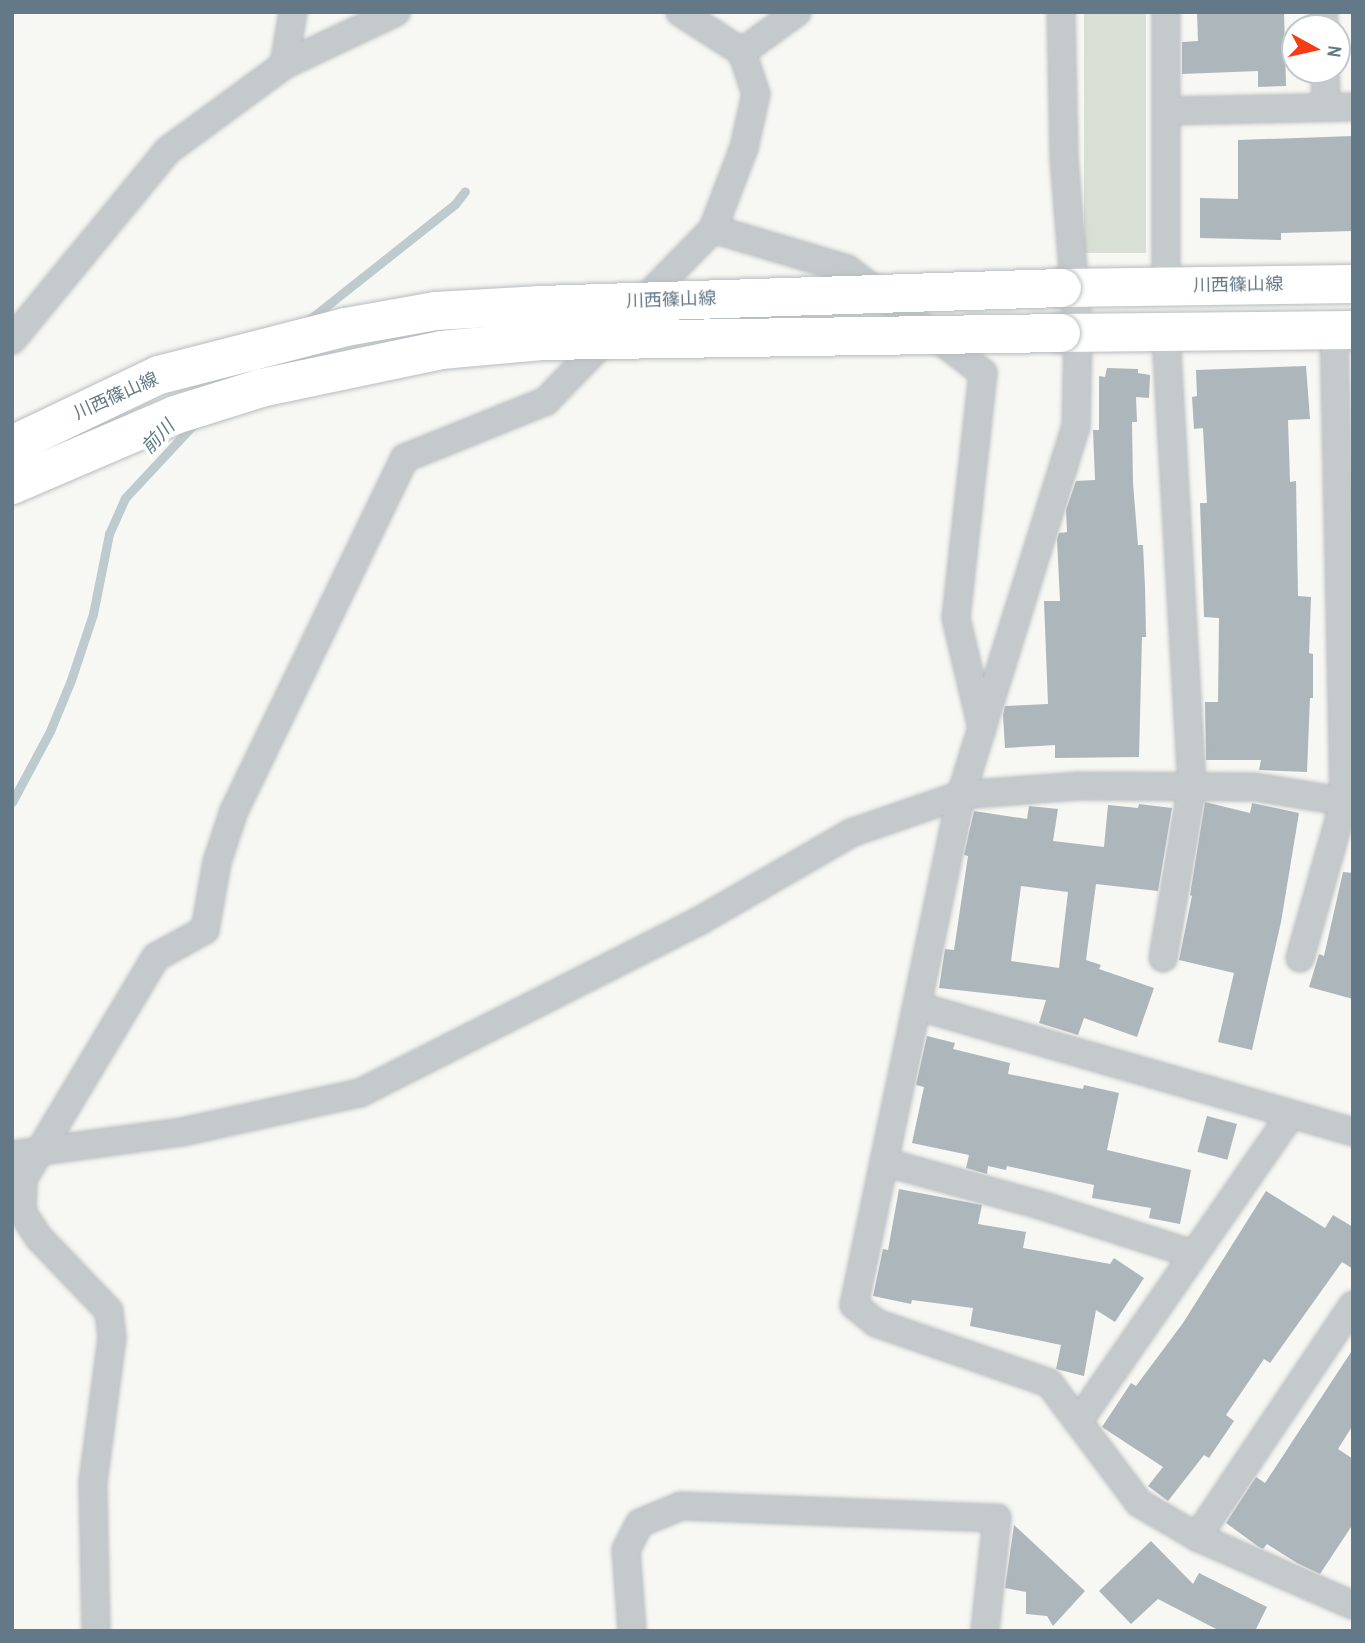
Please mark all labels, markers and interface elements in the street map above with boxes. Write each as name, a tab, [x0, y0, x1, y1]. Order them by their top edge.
north arrow	[1281, 14, 1351, 84]
text: N	[1321, 44, 1348, 59]
street label: 川西篠山線	[1193, 273, 1283, 297]
street label: 川西篠山線	[626, 288, 716, 312]
street label: 川西篠山線	[70, 368, 162, 424]
water label: 前川	[137, 415, 179, 459]

